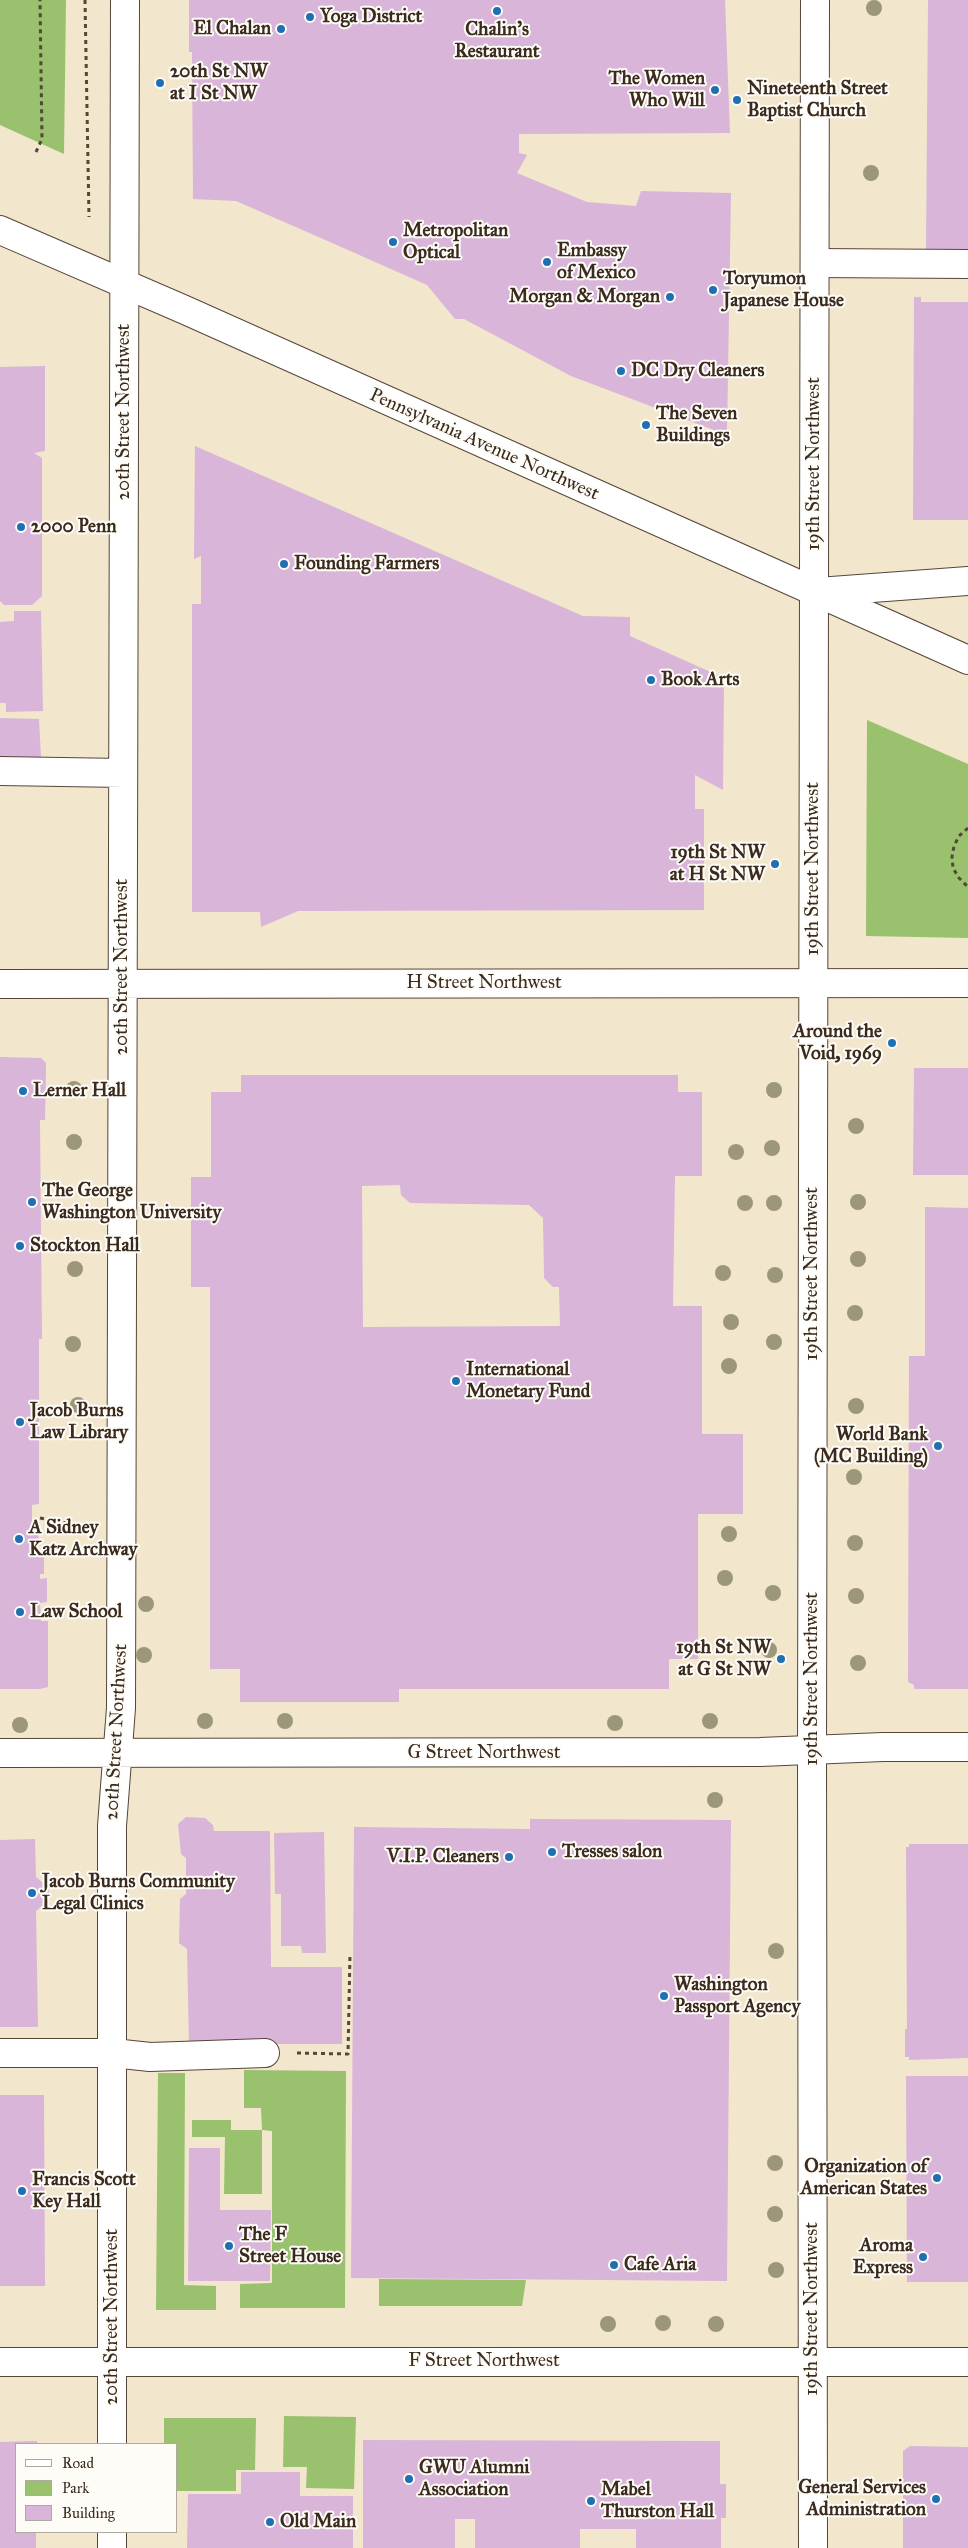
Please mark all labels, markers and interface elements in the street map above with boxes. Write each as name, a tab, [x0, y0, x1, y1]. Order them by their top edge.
marker: Chalin's Restaurant	[491, 5, 503, 17]
place label: Yoga District	[320, 6, 422, 28]
marker: Yoga District	[304, 11, 316, 23]
place label: El Chalan	[193, 18, 271, 40]
place label: Chalin's Restaurant	[454, 19, 540, 63]
marker: El Chalan	[275, 23, 287, 35]
place label: 20th St NW at I St NW	[170, 61, 268, 105]
place label: The Women Who Will	[608, 68, 705, 112]
marker: 20th St NW at I St NW	[154, 77, 166, 89]
place label: Nineteenth Street Baptist Church	[747, 78, 888, 122]
marker: The Women Who Will	[709, 84, 721, 96]
marker: Nineteenth Street Baptist Church	[731, 94, 743, 106]
place label: Metropolitan Optical	[403, 220, 508, 264]
marker: Metropolitan Optical	[387, 236, 399, 248]
place label: Embassy of Mexico	[557, 240, 636, 284]
marker: Embassy of Mexico	[541, 256, 553, 268]
place label: Toryumon Japanese House	[723, 268, 844, 312]
marker: Toryumon Japanese House	[707, 284, 719, 296]
place label: Morgan & Morgan	[509, 286, 660, 308]
marker: Morgan & Morgan	[664, 291, 676, 303]
street label: 20th Street Northwest	[113, 324, 135, 500]
place label: DC Dry Cleaners	[631, 360, 764, 382]
marker: DC Dry Cleaners	[615, 365, 627, 377]
street label: 19th Street Northwest	[803, 377, 825, 551]
street label: Pennsylvania Avenue Northwest	[366, 384, 602, 506]
place label: The Seven Buildings	[656, 403, 737, 447]
marker: The Seven Buildings	[640, 419, 652, 431]
place label: 2000 Penn	[31, 516, 117, 538]
marker: 2000 Penn	[15, 521, 27, 533]
place label: Founding Farmers	[294, 553, 439, 575]
marker: Founding Farmers	[278, 558, 290, 570]
place label: Book Arts	[661, 669, 739, 691]
marker: Book Arts	[645, 674, 657, 686]
street label: 19th Street Northwest	[802, 782, 824, 956]
place label: 19th St NW at H St NW	[670, 842, 765, 886]
marker: 19th St NW at H St NW	[769, 858, 781, 870]
street label: 20th Street Northwest	[111, 879, 133, 1055]
street label: H Street Northwest	[406, 972, 562, 994]
place label: Around the Void, 1969	[793, 1021, 882, 1065]
marker: Around the Void, 1969	[886, 1037, 898, 1049]
place label: Lerner Hall	[33, 1080, 126, 1102]
marker: Lerner Hall	[17, 1085, 29, 1097]
place label: The George Washington University	[42, 1180, 221, 1224]
street label: 19th Street Northwest	[801, 1187, 823, 1361]
marker: The George Washington University	[26, 1196, 38, 1208]
place label: Stockton Hall	[30, 1235, 140, 1257]
marker: Stockton Hall	[14, 1240, 26, 1252]
place label: International Monetary Fund	[466, 1359, 590, 1403]
marker: International Monetary Fund	[450, 1375, 462, 1387]
place label: Jacob Burns Law Library	[30, 1400, 128, 1444]
marker: Jacob Burns Law Library	[14, 1416, 26, 1428]
place label: World Bank (MC Building)	[814, 1424, 928, 1468]
marker: World Bank (MC Building)	[932, 1440, 944, 1452]
place label: A Sidney Katz Archway	[29, 1517, 137, 1561]
marker: A Sidney Katz Archway	[13, 1533, 25, 1545]
street label: 19th Street Northwest	[801, 1592, 823, 1766]
place label: Law School	[30, 1601, 122, 1623]
marker: Law School	[14, 1606, 26, 1618]
place label: 19th St NW at G St NW	[676, 1637, 771, 1681]
street label: 20th Street Northwest	[101, 1643, 133, 1821]
marker: 19th St NW at G St NW	[775, 1653, 787, 1665]
street label: G Street Northwest	[408, 1742, 560, 1764]
place label: Tresses salon	[562, 1841, 662, 1863]
place label: V.I.P. Cleaners	[387, 1846, 499, 1868]
marker: Tresses salon	[546, 1846, 558, 1858]
marker: V.I.P. Cleaners	[503, 1851, 515, 1863]
place label: Jacob Burns Community Legal Clinics	[42, 1871, 235, 1915]
marker: Jacob Burns Community Legal Clinics	[26, 1887, 38, 1899]
place label: Washington Passport Agency	[674, 1974, 800, 2018]
marker: Washington Passport Agency	[658, 1990, 670, 2002]
place label: Organization of American States	[800, 2156, 927, 2200]
place label: Francis Scott Key Hall	[32, 2169, 136, 2213]
marker: Organization of American States	[931, 2172, 943, 2184]
marker: Francis Scott Key Hall	[16, 2185, 28, 2197]
street label: 19th Street Northwest	[801, 2222, 823, 2396]
place label: The F Street House	[239, 2224, 341, 2268]
street label: 20th Street Northwest	[101, 2229, 123, 2405]
place label: Aroma Express	[853, 2235, 913, 2279]
marker: The F Street House	[223, 2240, 235, 2252]
marker: Aroma Express	[917, 2251, 929, 2263]
place label: Cafe Aria	[624, 2254, 696, 2276]
marker: Cafe Aria	[608, 2259, 620, 2271]
street label: F Street Northwest	[408, 2350, 560, 2372]
legend	[15, 2443, 178, 2533]
text: Road	[62, 2454, 94, 2472]
place label: GWU Alumni Association	[419, 2457, 529, 2501]
marker: GWU Alumni Association	[403, 2473, 415, 2485]
place label: General Services Administration	[798, 2477, 926, 2521]
text: Park	[62, 2479, 89, 2497]
place label: Mabel Thurston Hall	[601, 2479, 714, 2523]
marker: General Services Administration	[930, 2493, 942, 2505]
marker: Mabel Thurston Hall	[585, 2495, 597, 2507]
text: Building	[62, 2504, 115, 2522]
place label: Old Main	[280, 2511, 356, 2533]
marker: Old Main	[264, 2516, 276, 2528]

